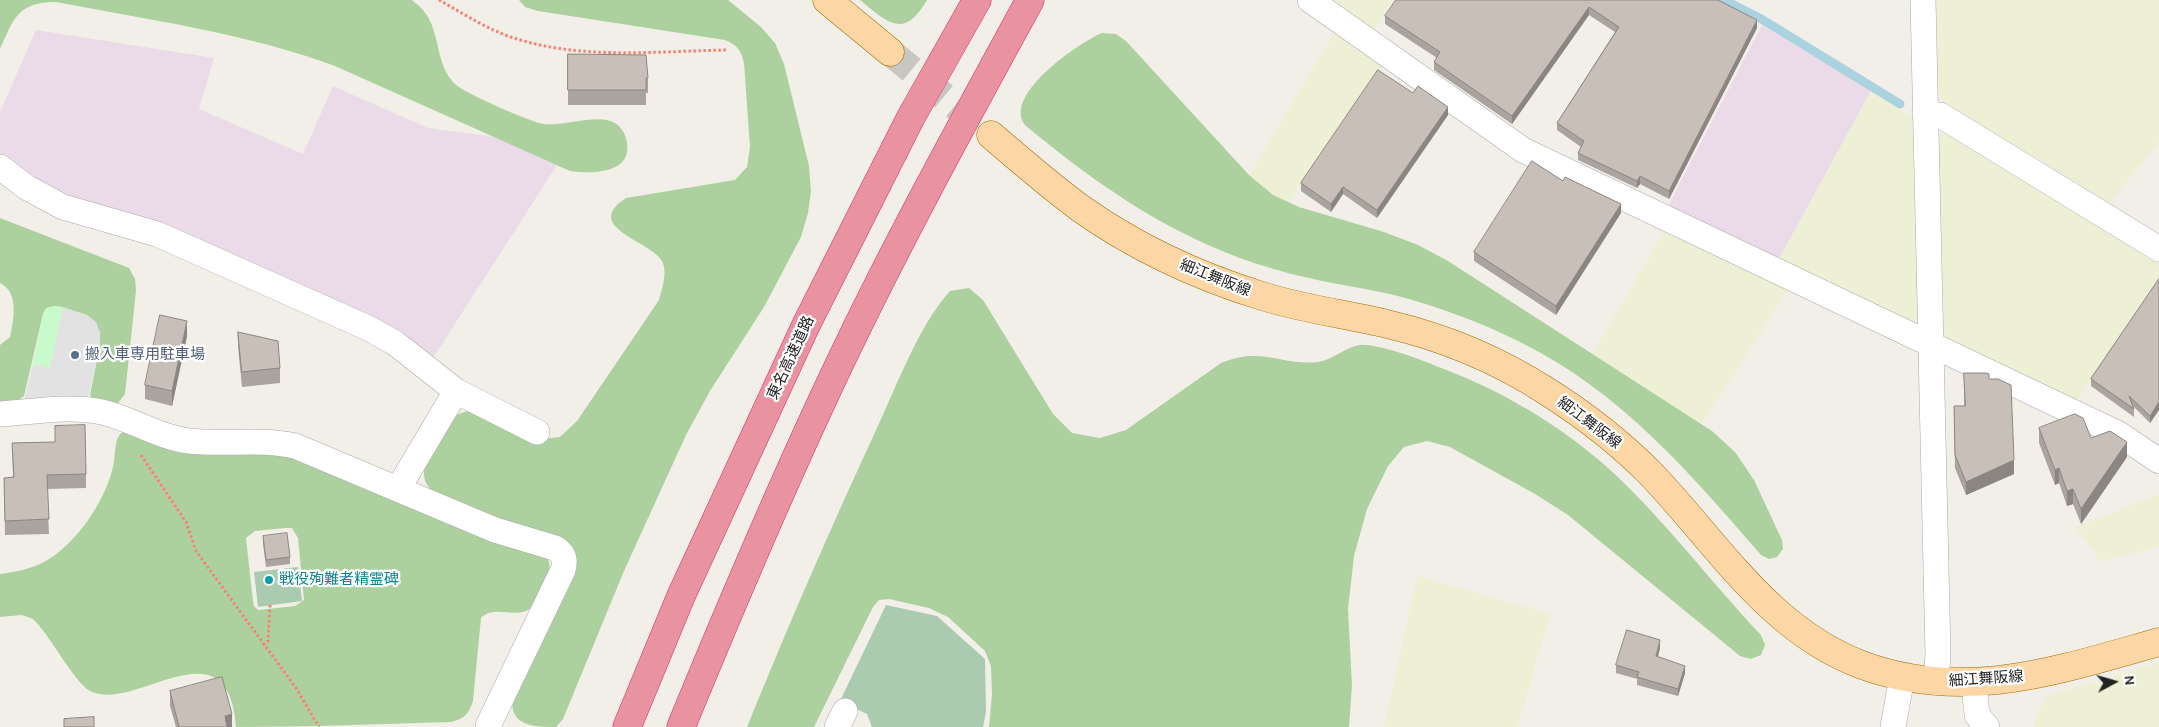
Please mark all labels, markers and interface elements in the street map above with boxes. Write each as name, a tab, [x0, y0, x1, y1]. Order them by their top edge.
street label: 細江舞阪線	[1177, 256, 1253, 300]
street label: 東名高速道路	[764, 313, 818, 403]
place label: 搬入車専用駐車場	[85, 346, 205, 364]
marker: 搬入車専用駐車場	[69, 349, 81, 361]
street label: 細江舞阪線	[1554, 393, 1624, 453]
place label: 戦役殉難者精霊碑	[279, 571, 399, 589]
marker: 戦役殉難者精霊碑	[263, 574, 275, 586]
north arrow	[2089, 657, 2139, 707]
street label: 細江舞阪線	[1948, 667, 2024, 691]
text: N	[2120, 674, 2138, 686]

